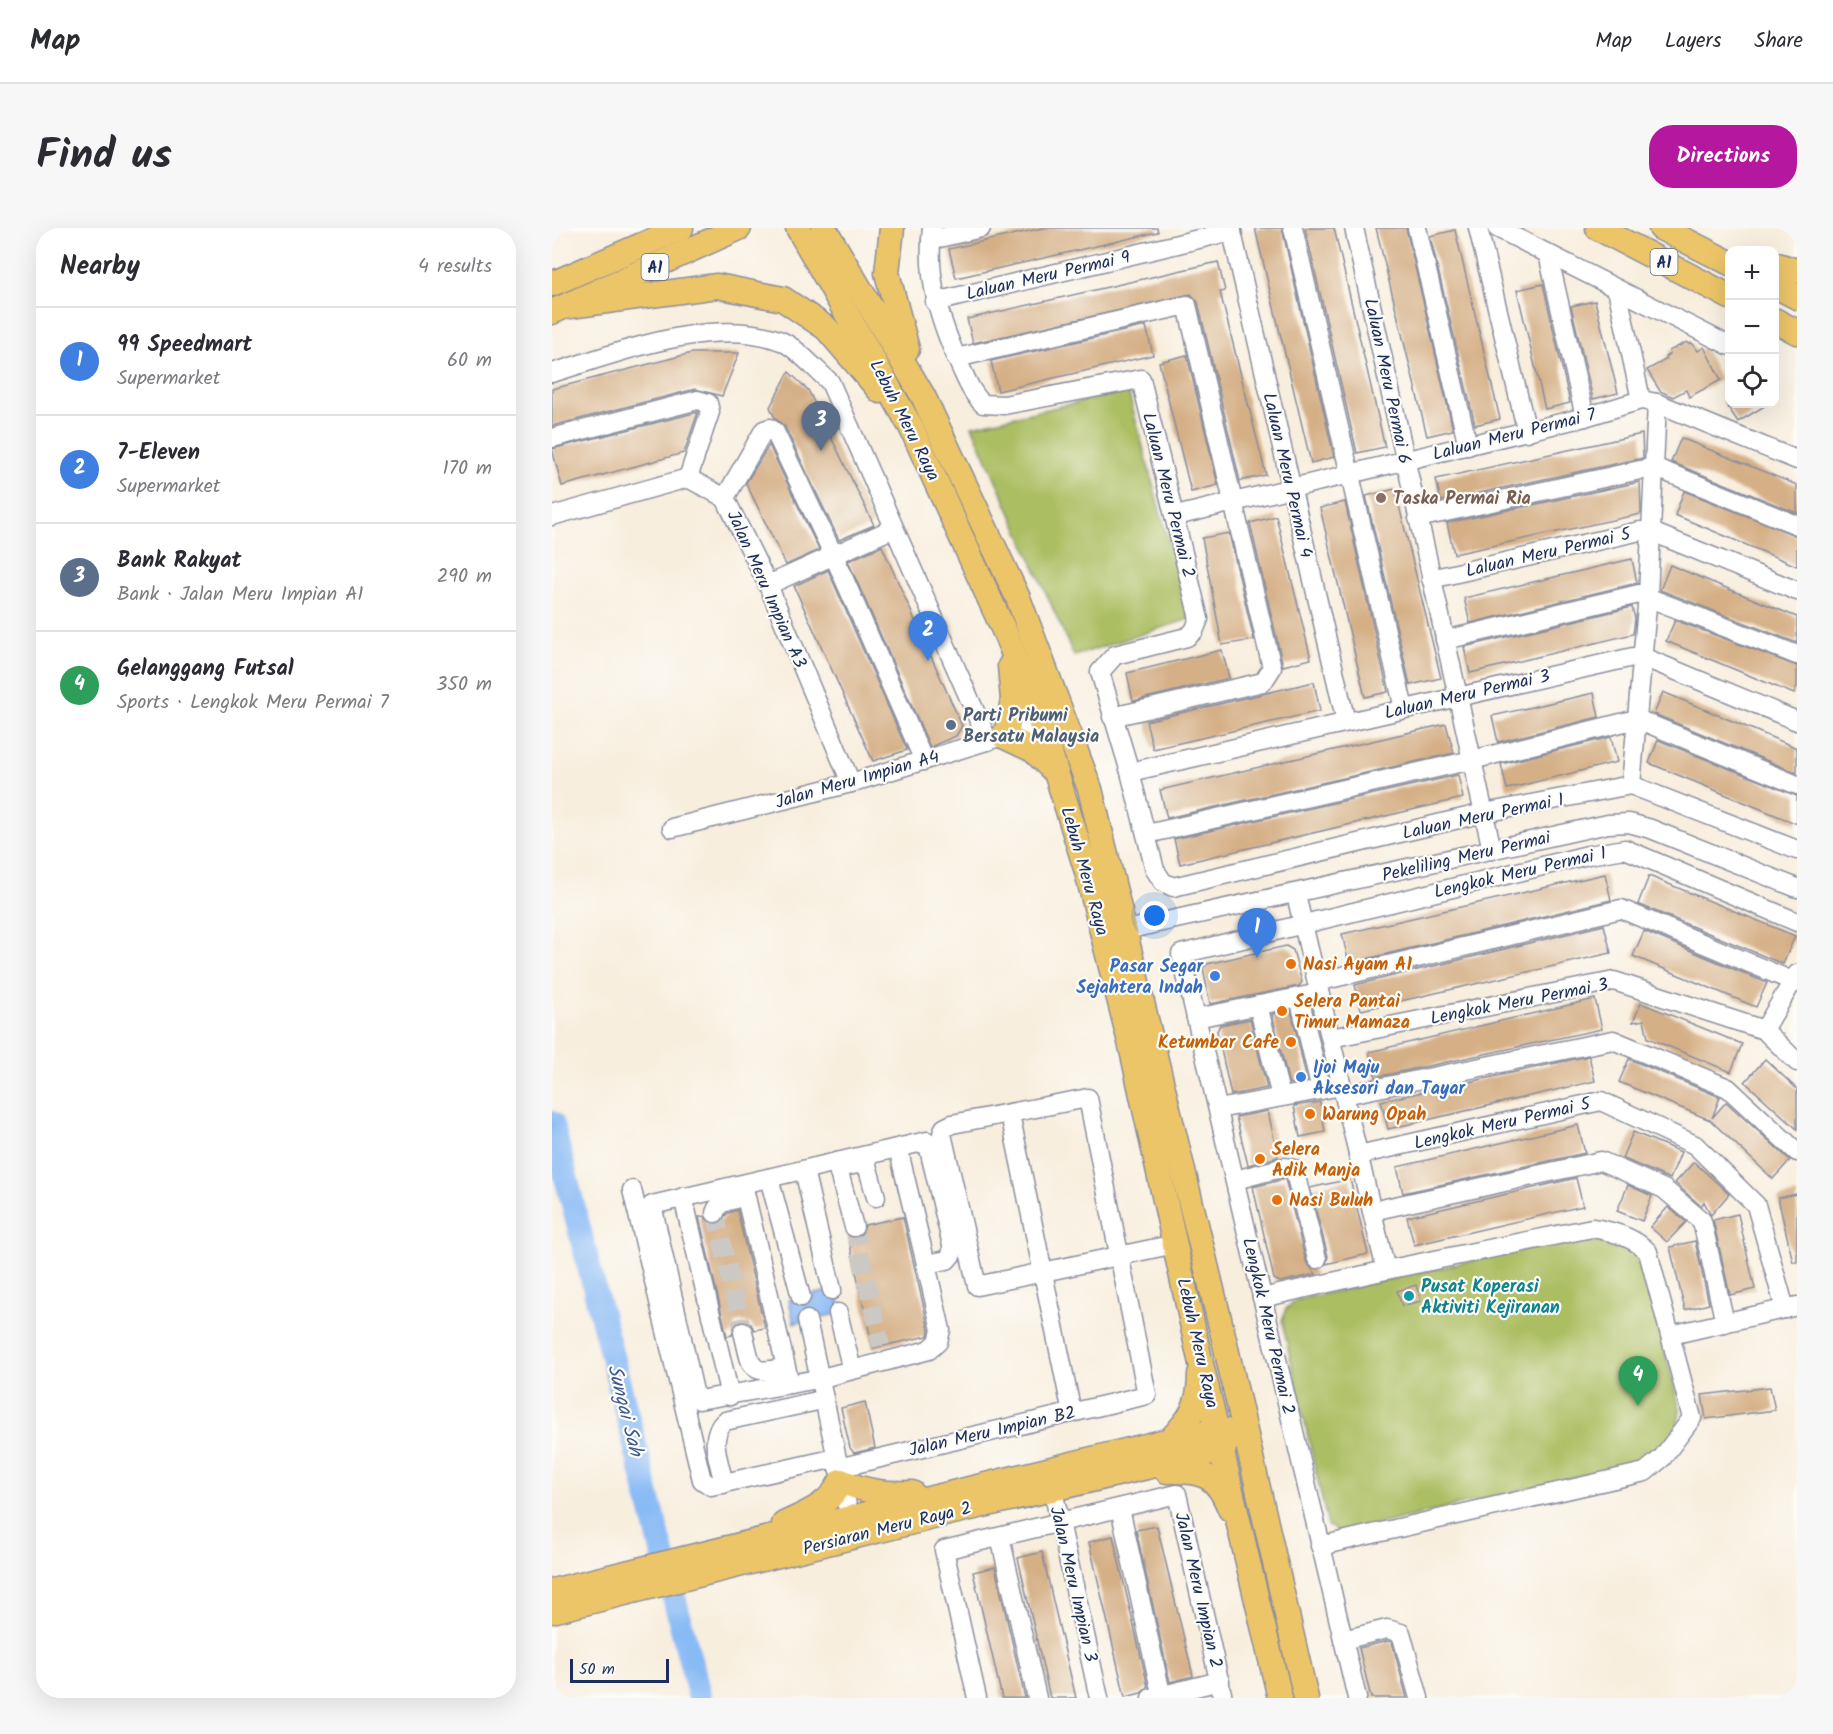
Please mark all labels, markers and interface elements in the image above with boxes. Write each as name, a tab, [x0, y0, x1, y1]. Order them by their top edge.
text: Map	[30, 19, 81, 64]
text: Map	[1595, 25, 1632, 58]
text: Layers	[1665, 25, 1721, 58]
text: Share	[1754, 25, 1803, 58]
text: Find us	[36, 123, 172, 190]
button: Directions	[1649, 125, 1797, 188]
street label: Laluan Meru Permai 9	[963, 243, 1133, 309]
text: Nearby	[60, 246, 140, 288]
map controls	[1725, 246, 1779, 408]
button: +	[1725, 246, 1779, 300]
road number: A1	[1650, 249, 1678, 275]
text: 4 results	[418, 251, 492, 283]
road number: A1	[642, 254, 668, 280]
street label: Laluan Meru Permai 6	[1355, 296, 1418, 467]
button: −	[1725, 300, 1779, 354]
text: 99 Speedmart	[117, 328, 252, 363]
text: 1	[76, 345, 83, 377]
text: 60 m	[447, 345, 492, 377]
button: locate	[1725, 354, 1779, 408]
street label: Lebuh Meru Raya	[861, 355, 947, 486]
text: Supermarket	[117, 363, 220, 395]
street label: Laluan Meru Permai 4	[1253, 390, 1320, 561]
street label: Laluan Meru Permai 7	[1430, 401, 1600, 470]
pin: 3	[802, 402, 840, 451]
street label: Laluan Meru Permai 2	[1133, 410, 1202, 581]
text: 7-Eleven	[117, 436, 200, 471]
text: 2	[74, 453, 85, 485]
text: 170 m	[443, 453, 492, 485]
text: Supermarket	[117, 471, 220, 503]
place label: Taska Permai Ria	[1393, 485, 1531, 514]
marker: Taska Permai Ria	[1374, 491, 1388, 505]
street label: Jalan Meru Impian A3	[718, 506, 813, 673]
street label: Laluan Meru Permai 5	[1463, 520, 1635, 587]
text: Bank Rakyat	[117, 544, 241, 579]
text: 3	[74, 561, 85, 593]
text: 290 m	[437, 561, 492, 593]
text: Bank · Jalan Meru Impian A1	[117, 579, 364, 611]
pin: 2	[908, 612, 947, 661]
text: Gelanggang Futsal	[117, 652, 294, 687]
street label: Laluan Meru Permai 3	[1382, 662, 1553, 729]
text: 4	[74, 669, 85, 701]
text: 350 m	[436, 669, 492, 701]
text: Sports · Lengkok Meru Permai 7	[117, 687, 389, 719]
place label: Parti Pribumi Bersatu Malaysia	[963, 702, 1099, 752]
marker: Parti Pribumi Bersatu Malaysia	[944, 718, 958, 732]
street label: Jalan Meru Impian A4	[772, 743, 943, 818]
street label: Laluan Meru Permai 1	[1400, 786, 1567, 849]
street label: Lebuh Meru Raya	[1051, 804, 1116, 939]
street label: Pekeliling Meru Permai	[1379, 824, 1554, 891]
street label: Lengkok Meru Permai 1	[1431, 840, 1609, 907]
your location	[1140, 901, 1169, 930]
pin: 1	[1238, 908, 1276, 958]
place label: Nasi Ayam A1	[1303, 951, 1412, 980]
place label: Pasar Segar Sejahtera Indah	[1076, 953, 1204, 1003]
marker: Nasi Ayam A1	[1284, 957, 1298, 971]
marker: Pasar Segar Sejahtera Indah	[1208, 969, 1222, 983]
street label: Lengkok Meru Permai 3	[1428, 971, 1611, 1034]
place label: Selera Pantai Timur Mamaza	[1294, 988, 1410, 1038]
marker: Selera Pantai Timur Mamaza	[1275, 1004, 1289, 1018]
place label: Ketumbar Cafe	[1158, 1029, 1279, 1058]
marker: Ketumbar Cafe	[1284, 1035, 1298, 1049]
place label: Ijoi Maju Aksesori dan Tayar	[1313, 1054, 1466, 1104]
marker: Ijoi Maju Aksesori dan Tayar	[1294, 1070, 1308, 1084]
street label: Lengkok Meru Permai 5	[1411, 1090, 1595, 1159]
place label: Warung Opah	[1322, 1101, 1426, 1130]
marker: Warung Opah	[1303, 1107, 1317, 1121]
place label: Selera Adik Manja	[1272, 1136, 1360, 1186]
marker: Selera Adik Manja	[1253, 1152, 1267, 1166]
place label: Nasi Buluh	[1289, 1187, 1373, 1216]
marker: Nasi Buluh	[1270, 1193, 1284, 1207]
street label: Lengkok Meru Permai 2	[1233, 1235, 1302, 1418]
place label: Pusat Koperasi Aktiviti Kejiranan	[1421, 1273, 1560, 1323]
street label: Lebuh Meru Raya	[1167, 1275, 1226, 1411]
marker: Pusat Koperasi Aktiviti Kejiranan	[1402, 1289, 1416, 1303]
pin: 4	[1618, 1356, 1658, 1406]
water label: Sungai Sah	[597, 1361, 651, 1462]
street label: Jalan Meru Impian B2	[906, 1399, 1079, 1466]
street label: Persiaran Meru Raya 2	[800, 1494, 975, 1564]
street label: Jalan Meru Impian 3	[1041, 1504, 1105, 1665]
street label: Jalan Meru Impian 2	[1166, 1510, 1230, 1671]
scale bar	[570, 1656, 669, 1684]
text: 50 m	[579, 1657, 615, 1682]

